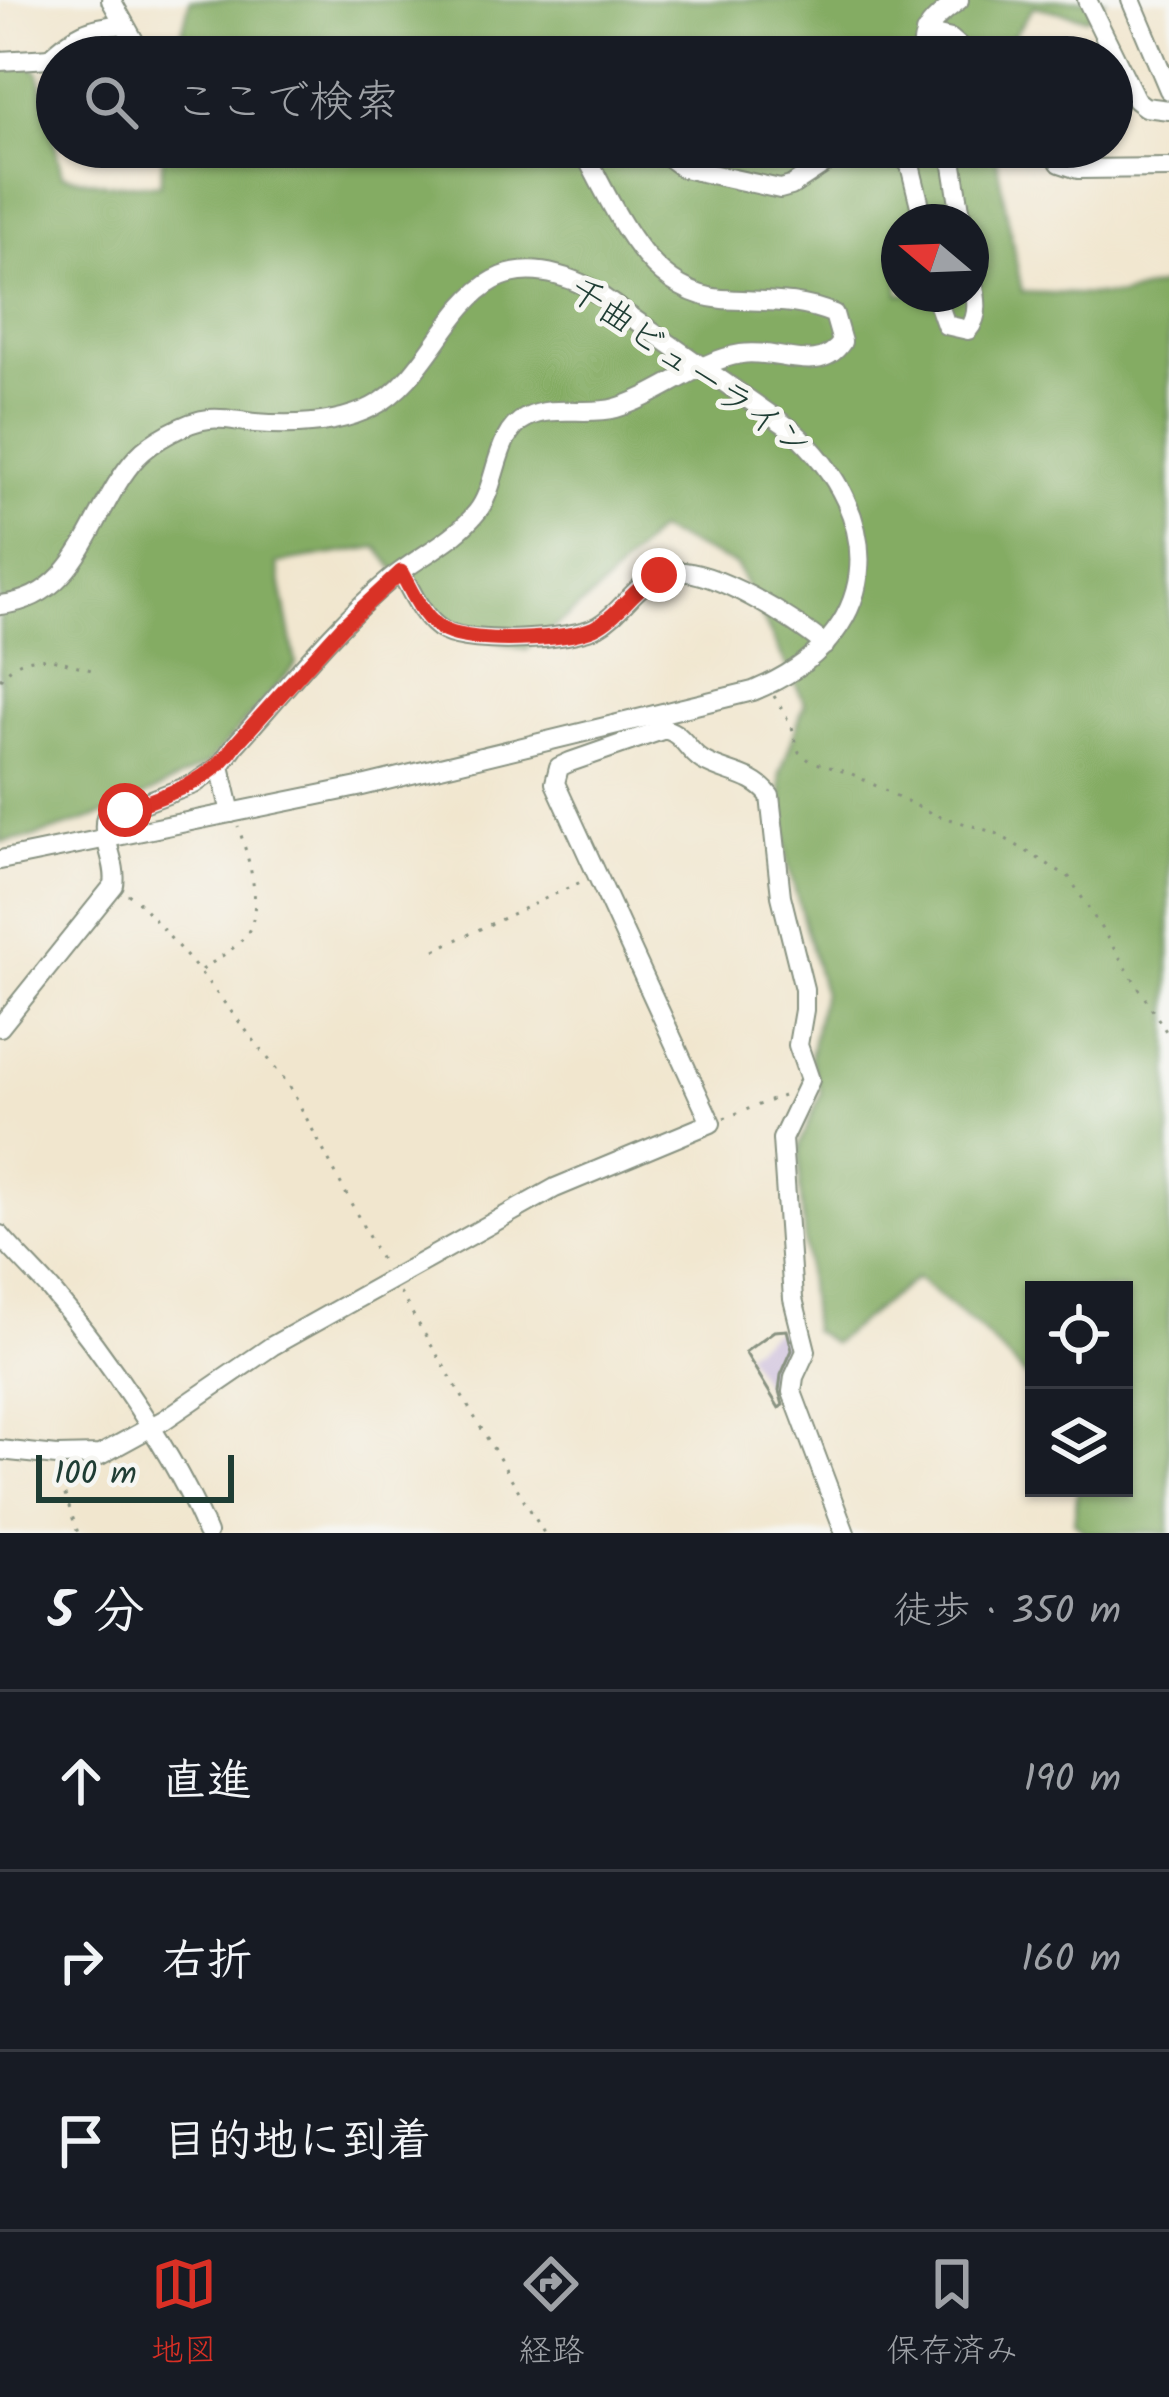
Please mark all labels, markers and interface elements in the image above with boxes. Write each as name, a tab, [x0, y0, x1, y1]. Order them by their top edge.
search box	[36, 36, 1133, 168]
text: ここで検索	[174, 68, 399, 140]
icon: search	[78, 69, 144, 135]
north arrow	[881, 204, 989, 312]
street label: 千曲ビューライン	[555, 263, 823, 474]
route end	[632, 548, 686, 602]
route start	[98, 783, 152, 837]
map controls	[1025, 1281, 1133, 1497]
button: locate	[1025, 1281, 1133, 1389]
button: layers	[1025, 1389, 1133, 1497]
scale bar	[36, 1449, 234, 1502]
text: 100 m	[54, 1449, 137, 1502]
text: 5 分	[48, 1573, 144, 1654]
text: 徒歩 · 350 m	[893, 1582, 1121, 1644]
text: 直進	[162, 1747, 252, 1819]
icon: ahead	[48, 1748, 114, 1814]
text: 190 m	[1024, 1750, 1121, 1812]
text: 右折	[162, 1927, 252, 1999]
icon: right	[48, 1928, 114, 1994]
text: 160 m	[1021, 1930, 1121, 1992]
text: 目的地に到着	[162, 2107, 432, 2179]
icon: arrive	[48, 2108, 114, 2174]
tab: 地図	[151, 2251, 217, 2379]
tab: 経路	[518, 2251, 584, 2379]
tab: 保存済み	[886, 2251, 1018, 2379]

